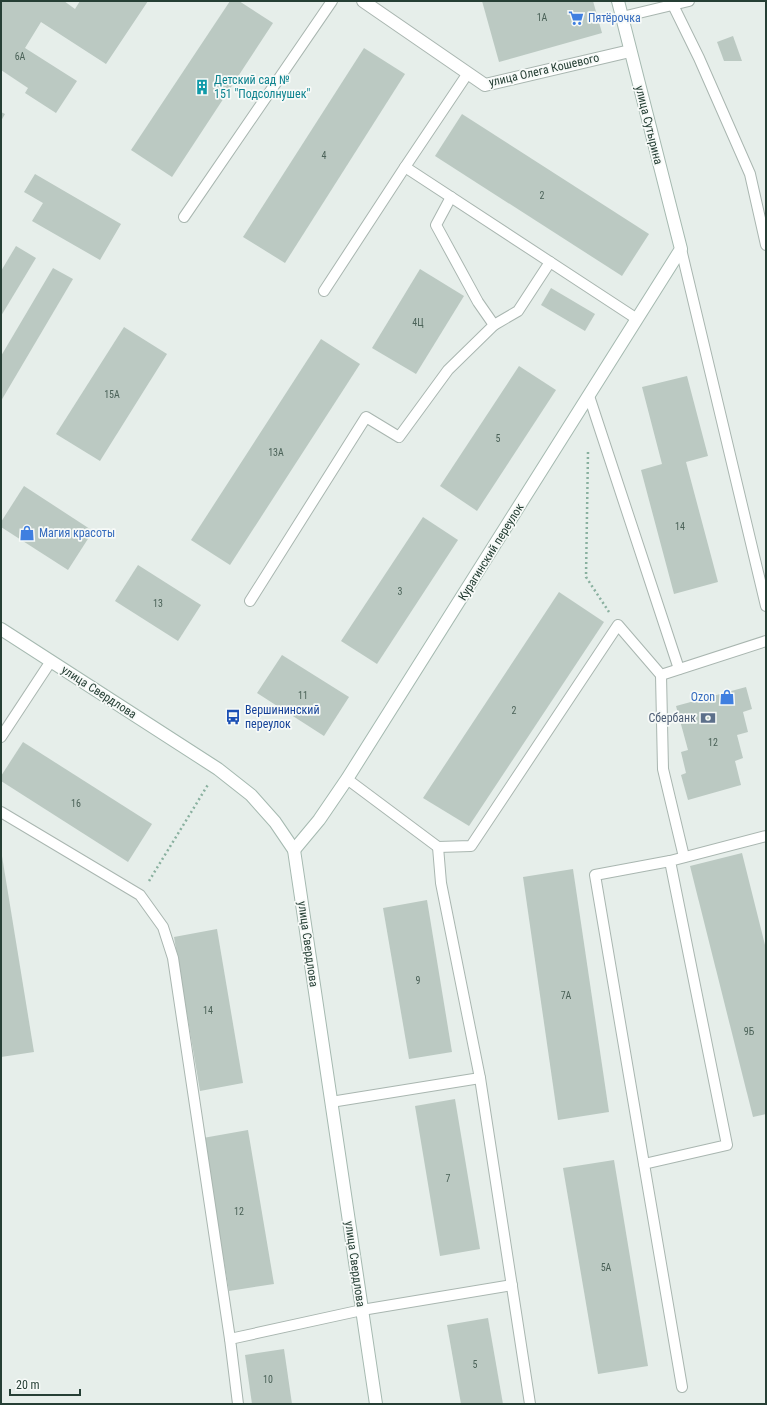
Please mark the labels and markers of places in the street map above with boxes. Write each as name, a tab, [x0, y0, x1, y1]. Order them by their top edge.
supermarket icon: Пятёрочка	[567, 9, 585, 27]
place label: Пятёрочка	[588, 11, 641, 25]
place label: Детский сад № 151 "Подсолнушек"	[214, 73, 310, 101]
building icon: Детский сад № 151 "Подсолнушек"	[193, 78, 211, 96]
shop icon: Магия красоты	[18, 524, 36, 542]
place label: Магия красоты	[39, 526, 115, 540]
shop icon: Ozon	[718, 688, 736, 706]
place label: Ozon	[691, 690, 715, 704]
place label: Вершининский переулок	[245, 703, 320, 731]
bus stop icon: Вершининский переулок	[224, 708, 242, 726]
bank icon: Сбербанк	[699, 709, 717, 727]
place label: Сбербанк	[648, 711, 696, 725]

